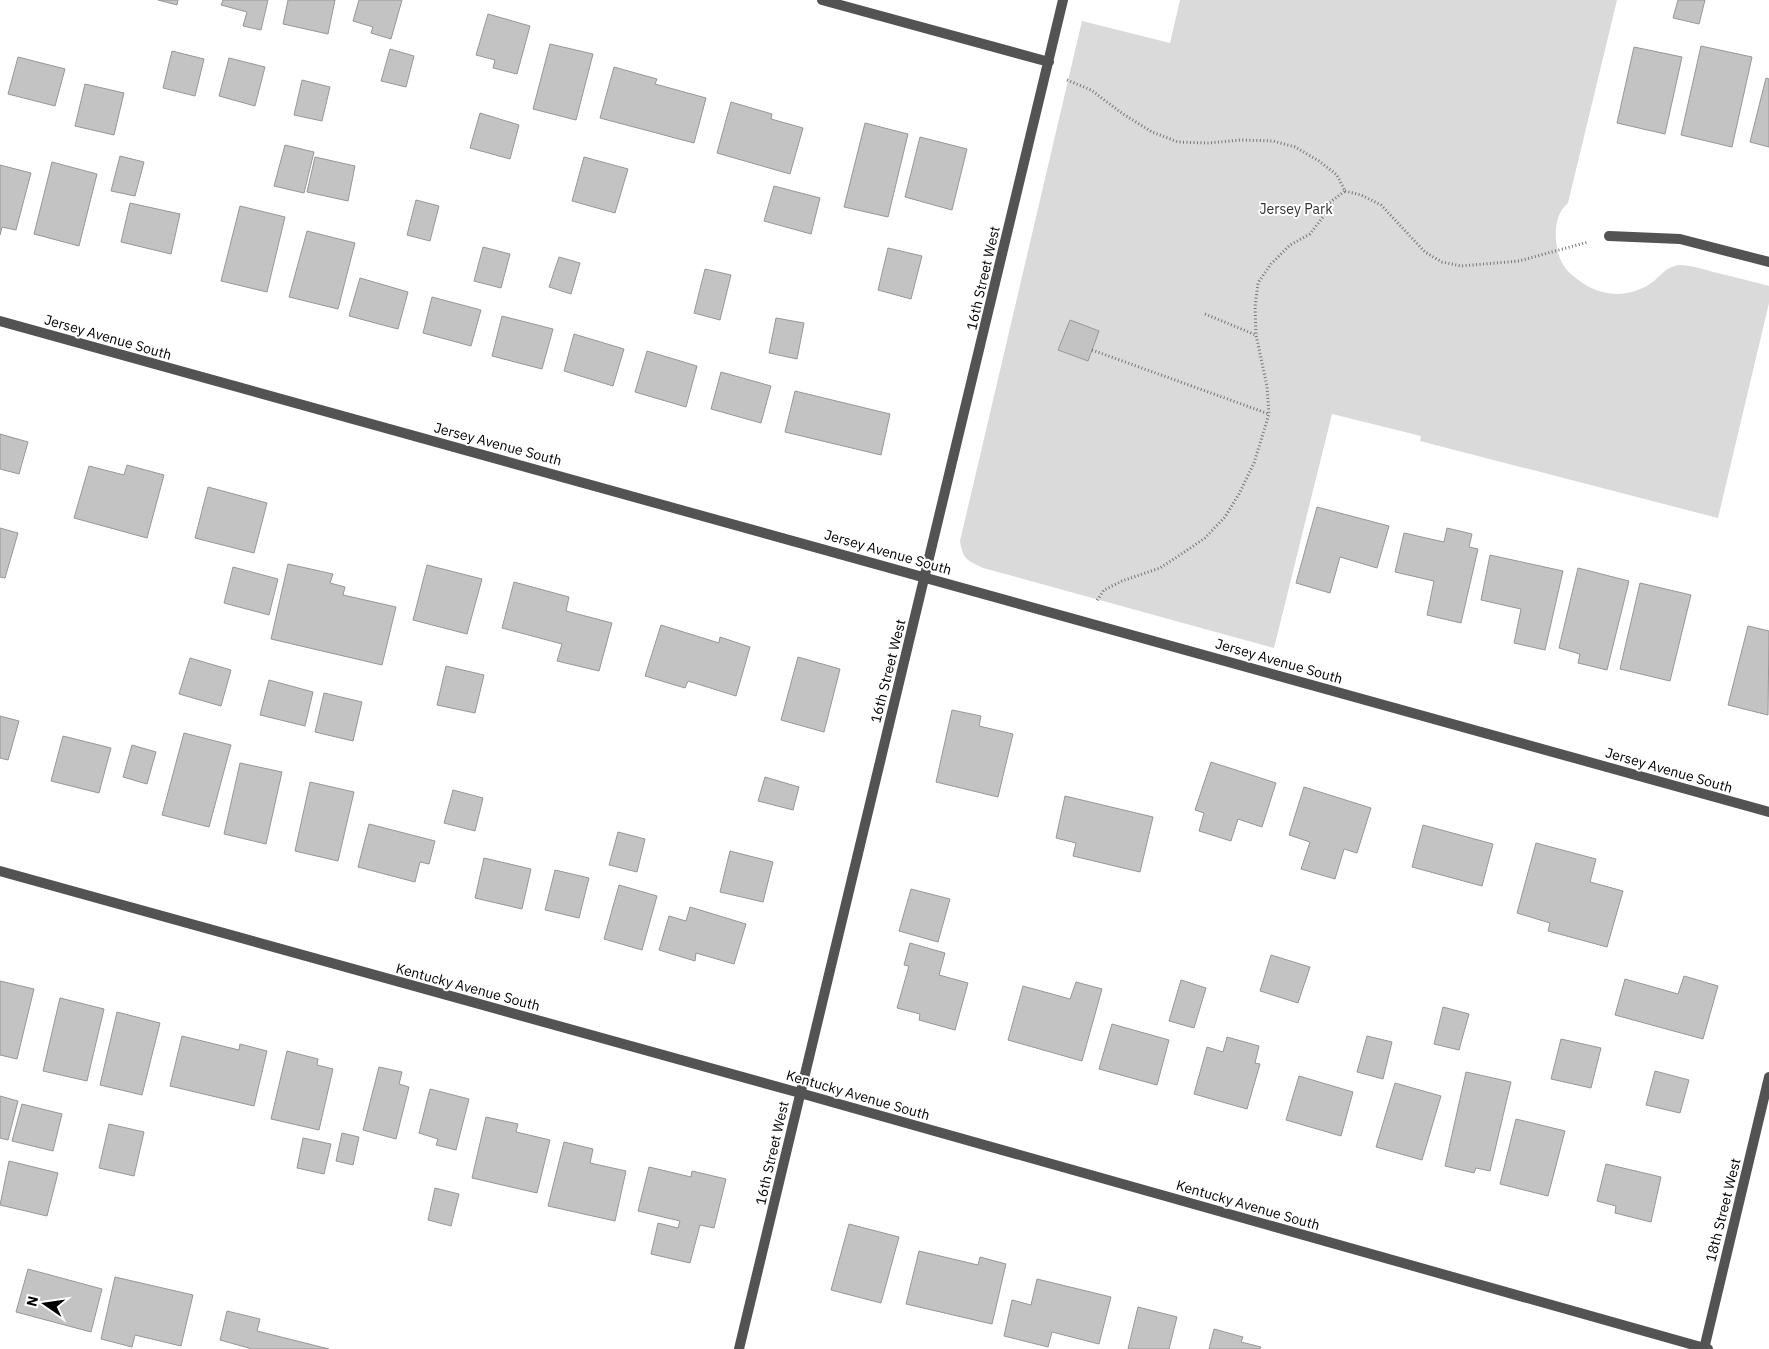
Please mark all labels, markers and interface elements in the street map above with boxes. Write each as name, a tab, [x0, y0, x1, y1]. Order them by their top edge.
park label: Jersey Park	[1259, 200, 1333, 218]
street label: 16th Street West	[962, 224, 1004, 332]
street label: Jersey Avenue South	[42, 310, 174, 364]
street label: Jersey Avenue South	[432, 418, 564, 470]
street label: Jersey Avenue South	[822, 525, 954, 579]
street label: 16th Street West	[866, 617, 910, 725]
street label: Jersey Avenue South	[1213, 634, 1345, 688]
street label: Jersey Avenue South	[1603, 743, 1735, 797]
street label: Kentucky Avenue South	[394, 959, 542, 1015]
street label: Kentucky Avenue South	[784, 1066, 932, 1124]
street label: 16th Street West	[751, 1099, 793, 1207]
street label: 18th Street West	[1701, 1156, 1745, 1264]
street label: Kentucky Avenue South	[1174, 1176, 1322, 1234]
north arrow	[20, 1279, 70, 1329]
text: N	[22, 1294, 42, 1308]

